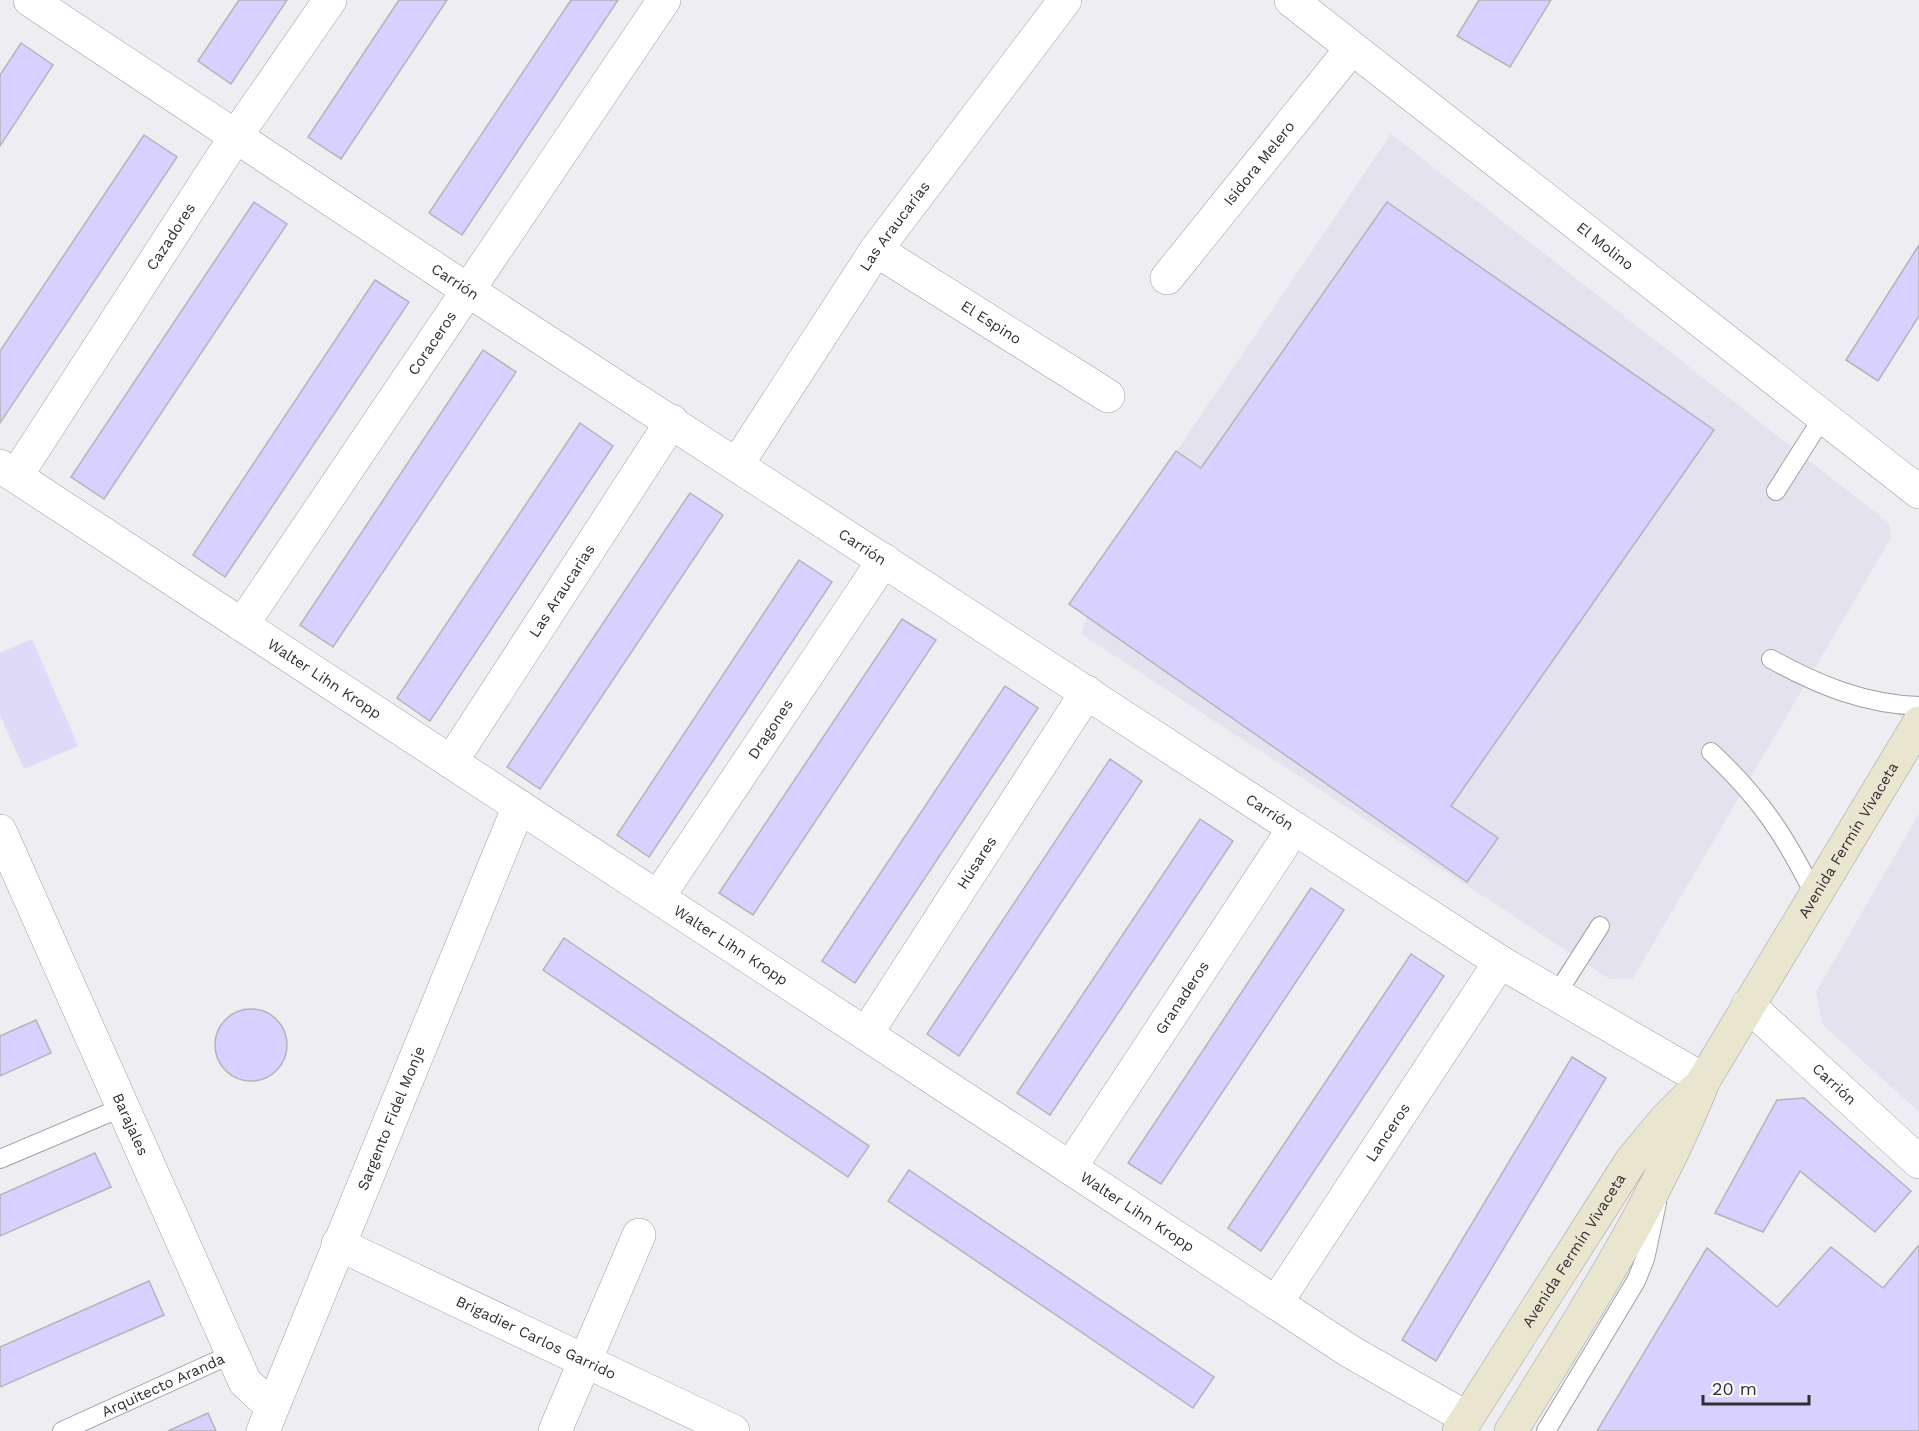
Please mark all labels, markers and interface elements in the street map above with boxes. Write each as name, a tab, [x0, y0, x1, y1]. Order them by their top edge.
street label: Isidora Melero	[1220, 118, 1299, 209]
street label: Las Araucarias	[856, 178, 934, 274]
street label: Cazadores	[143, 200, 199, 274]
street label: El Molino	[1573, 218, 1637, 274]
street label: Carrión	[428, 260, 482, 304]
street label: El Espino	[958, 297, 1025, 348]
street label: Coraceros	[404, 308, 460, 379]
street label: Carrión	[835, 525, 890, 569]
street label: Las Araucarias	[525, 541, 599, 641]
street label: Walter Lihn Kropp	[264, 635, 385, 723]
street label: Dragones	[744, 696, 797, 762]
street label: Avenida Fermín Vivaceta	[1795, 759, 1902, 921]
street label: Carrión	[1242, 790, 1297, 834]
street label: Húsares	[953, 833, 1000, 892]
street label: Walter Lihn Kropp	[670, 901, 791, 989]
street label: Granaderos	[1152, 958, 1213, 1038]
street label: Sargento Fidel Monje	[354, 1044, 429, 1193]
street label: Carrión	[1808, 1059, 1860, 1109]
street label: Barajales	[109, 1090, 152, 1158]
street label: Lanceros	[1362, 1100, 1414, 1165]
street label: Walter Lihn Kropp	[1077, 1168, 1198, 1256]
street label: Avenida Fermín Vivaceta	[1518, 1170, 1630, 1331]
street label: Brigadier Carlos Garrido	[453, 1292, 619, 1383]
street label: Arquitecto Aranda	[99, 1349, 228, 1421]
scale bar	[1703, 1368, 1810, 1406]
text: 20 m	[1712, 1378, 1757, 1399]

